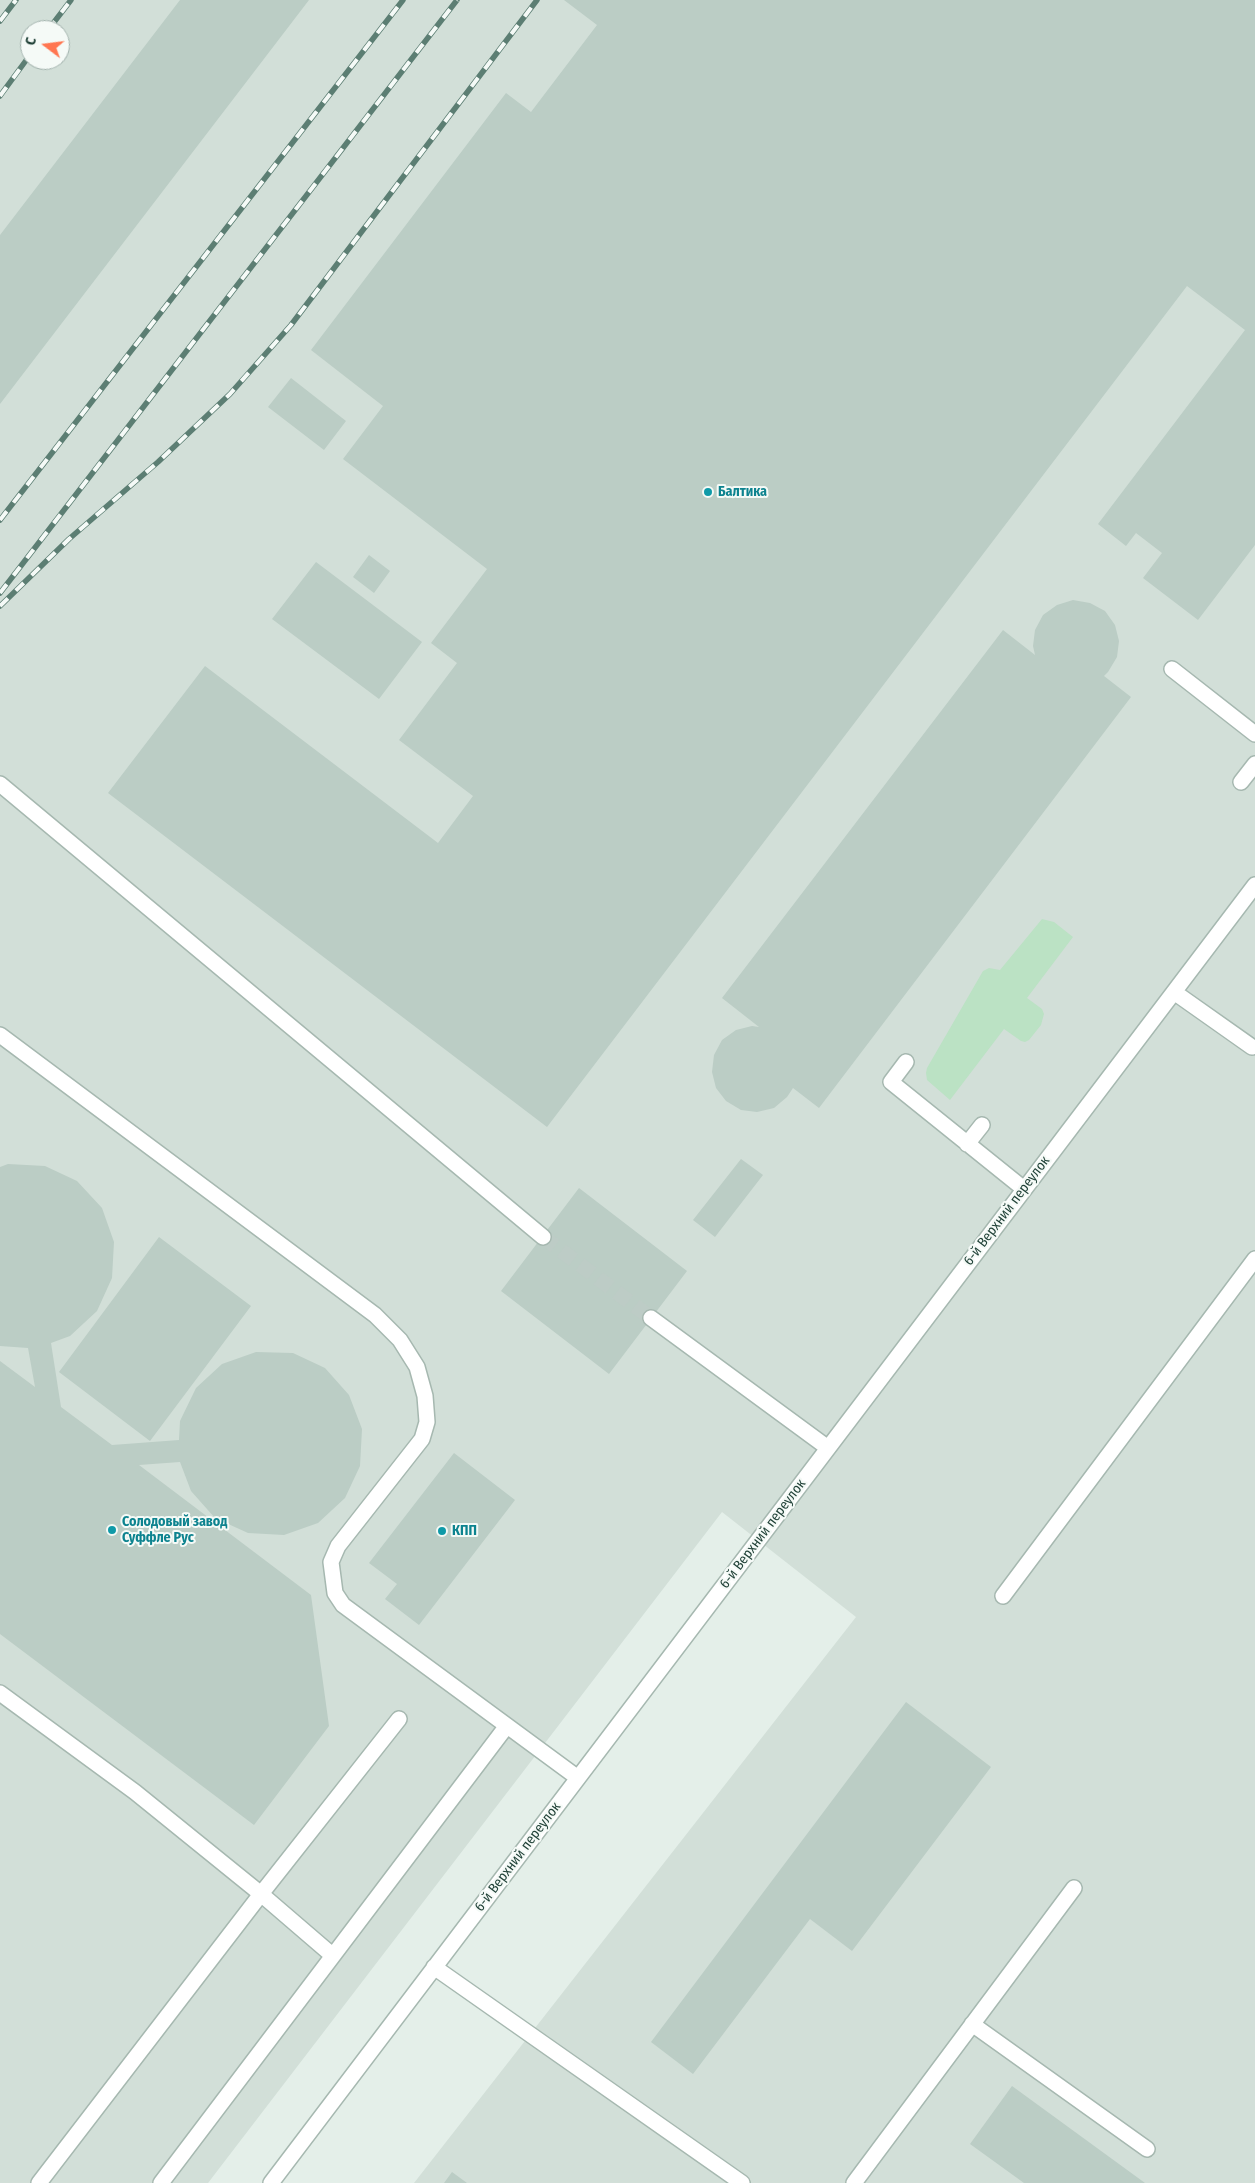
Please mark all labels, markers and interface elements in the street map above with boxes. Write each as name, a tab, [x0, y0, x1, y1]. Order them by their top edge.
north arrow	[20, 20, 70, 70]
text: С	[22, 36, 40, 47]
place label: Балтика	[718, 484, 767, 500]
marker: Балтика	[702, 486, 714, 498]
street label: 6-й Верхний переулок	[960, 1153, 1054, 1269]
street label: 6-й Верхний переулок	[716, 1476, 810, 1592]
place label: Солодовый завод Суффле Рус	[122, 1514, 227, 1546]
place label: КПП	[452, 1523, 477, 1539]
marker: Солодовый завод Суффле Рус	[106, 1524, 118, 1536]
marker: КПП	[436, 1525, 448, 1537]
street label: 6-й Верхний переулок	[471, 1799, 565, 1915]

